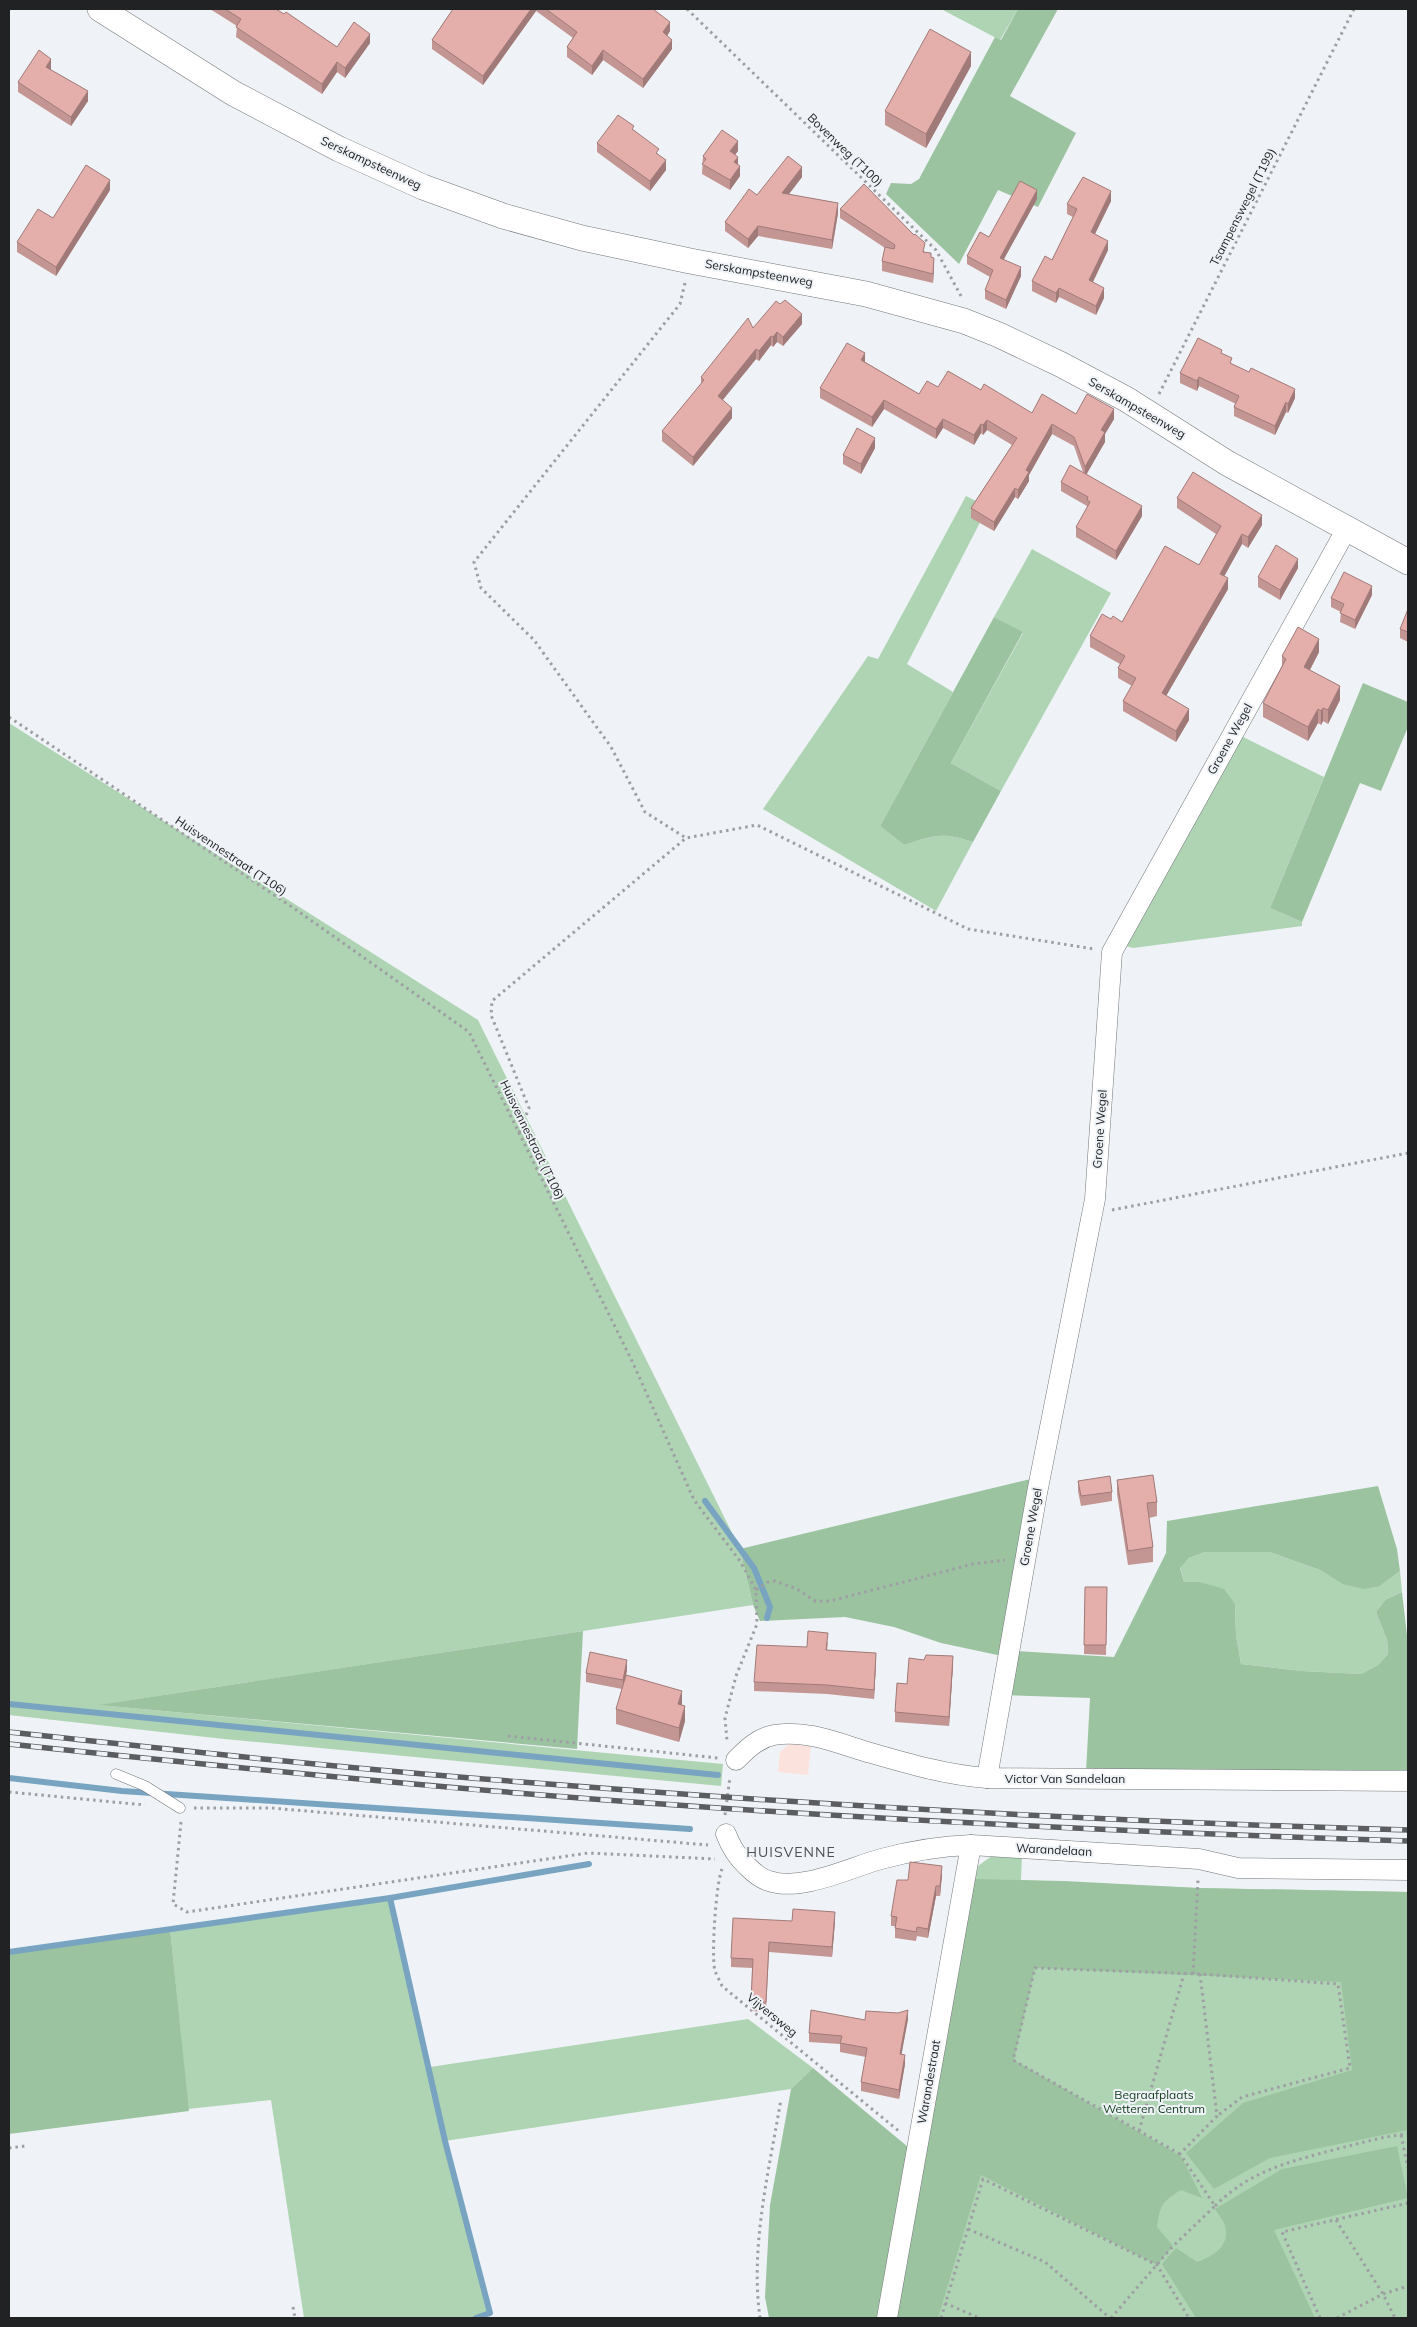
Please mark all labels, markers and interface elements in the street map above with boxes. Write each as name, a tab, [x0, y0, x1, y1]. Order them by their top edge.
street label: Bovenweg (T100)	[805, 110, 886, 189]
street label: Serskampsteenweg	[318, 133, 424, 192]
street label: Tsampenswegel (T199)	[1206, 145, 1279, 268]
street label: Serskampsteenweg	[704, 256, 814, 289]
street label: Serskampsteenweg	[1086, 374, 1188, 441]
street label: Groene Wegel	[1204, 701, 1255, 777]
street label: Huisvennestraat (T106)	[173, 813, 290, 899]
street label: Huisvennestraat (T106)	[497, 1077, 568, 1202]
street label: Groene Wegel	[1089, 1089, 1110, 1169]
street label: Groene Wegel	[1016, 1487, 1045, 1567]
street label: Victor Van Sandelaan	[1005, 1771, 1125, 1786]
street label: Warandelaan	[1015, 1840, 1093, 1859]
district label: HUISVENNE	[746, 1843, 836, 1861]
street label: Vijversweg	[744, 1990, 801, 2040]
street label: Warandestraat	[914, 2039, 943, 2125]
park label: Begraafplaats Wetteren Centrum	[1103, 2087, 1205, 2116]

